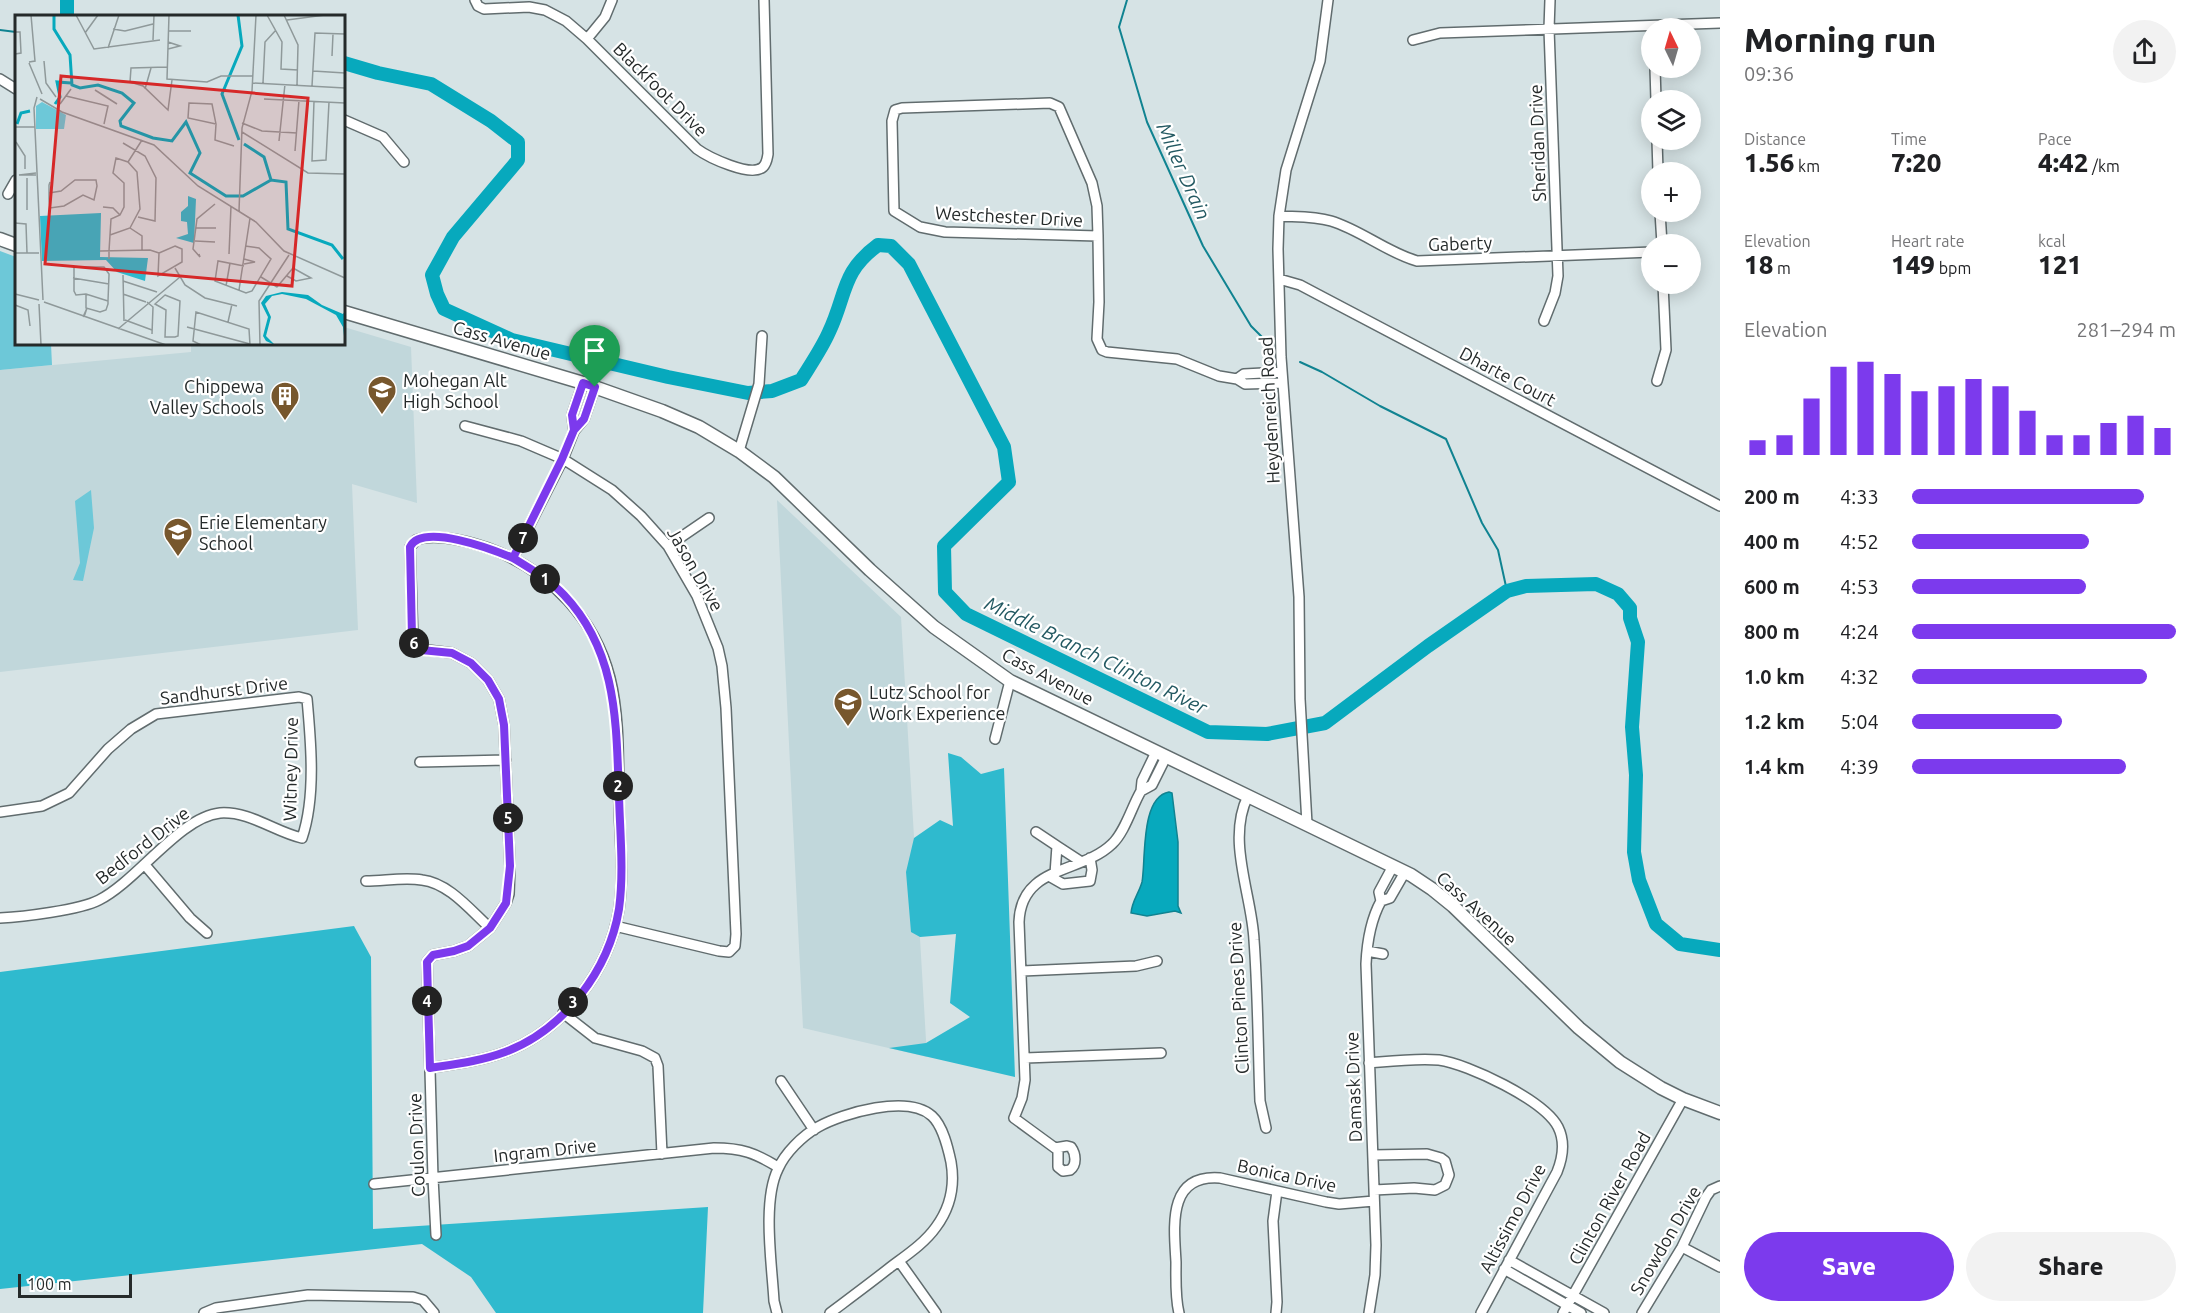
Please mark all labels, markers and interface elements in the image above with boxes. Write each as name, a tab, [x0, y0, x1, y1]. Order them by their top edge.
inset map	[15, 15, 345, 345]
north arrow	[1641, 18, 1701, 78]
map controls	[1641, 18, 1701, 294]
button: share	[2113, 20, 2176, 83]
text: Morning run	[1744, 21, 1936, 58]
street label: Blackfoot Drive	[610, 38, 712, 140]
text: 09:36	[1744, 62, 1794, 85]
street label: Sheridan Drive	[1525, 84, 1549, 202]
button: layers	[1641, 90, 1701, 150]
water label: Miller Drain	[1152, 119, 1216, 223]
text: Distance	[1744, 130, 1806, 148]
text: Time	[1891, 130, 1927, 148]
text: Pace	[2038, 130, 2072, 148]
text: 1.56	[1744, 148, 1794, 177]
text: 7:20	[1891, 148, 1941, 177]
text: 4:42	[2038, 148, 2088, 177]
text: km	[1794, 157, 1820, 175]
text: /km	[2088, 157, 2120, 175]
button: +	[1641, 162, 1701, 222]
street label: Westchester Drive	[935, 202, 1083, 230]
street label: Gaberty	[1428, 232, 1493, 254]
text: Elevation	[1744, 232, 1811, 250]
text: Heart rate	[1891, 232, 1965, 250]
text: kcal	[2038, 232, 2066, 250]
button: −	[1641, 234, 1701, 294]
text: 18	[1744, 250, 1773, 279]
text: 149	[1891, 250, 1935, 279]
text: 121	[2038, 250, 2082, 279]
text: m	[1773, 259, 1791, 277]
text: bpm	[1935, 259, 1971, 277]
street label: Cass Avenue	[451, 317, 553, 363]
text: Elevation	[1744, 318, 1827, 341]
text: 281–294 m	[2077, 318, 2176, 341]
pin	[569, 325, 620, 387]
icon: arrive	[578, 334, 611, 367]
street label: Heydenreich Road	[1255, 336, 1283, 484]
street label: Dharte Court	[1457, 342, 1559, 410]
place label: Mohegan Alt High School	[403, 370, 507, 411]
school or university icon: Mohegan Alt High School	[366, 374, 398, 416]
place label: Chippewa Valley Schools	[150, 376, 264, 417]
building icon: Chippewa Valley Schools	[269, 380, 301, 422]
text: 200 m	[1744, 485, 1800, 508]
text: 4:33	[1840, 485, 1879, 508]
place label: Erie Elementary School	[199, 512, 327, 553]
school or university icon: Erie Elementary School	[162, 516, 194, 558]
pin: 7	[508, 523, 538, 553]
street label: Jason Drive	[664, 524, 728, 614]
text: 7	[518, 529, 528, 547]
text: 400 m	[1744, 530, 1800, 553]
text: 4:52	[1840, 530, 1879, 553]
pin: 1	[530, 564, 560, 594]
text: 1	[540, 570, 550, 588]
text: 600 m	[1744, 575, 1800, 598]
text: 4:53	[1840, 575, 1879, 598]
water label: Middle Branch Clinton River	[981, 591, 1212, 719]
text: 800 m	[1744, 620, 1800, 643]
text: 4:24	[1840, 620, 1879, 643]
pin: 6	[399, 628, 429, 658]
text: 6	[409, 634, 419, 652]
street label: Cass Avenue	[999, 644, 1097, 708]
text: 1.0 km	[1744, 665, 1805, 688]
text: 4:32	[1840, 665, 1879, 688]
street label: Sandhurst Drive	[159, 672, 289, 708]
place label: Lutz School for Work Experience	[869, 682, 1005, 723]
school or university icon: Lutz School for Work Experience	[832, 686, 864, 728]
text: 1.2 km	[1744, 710, 1805, 733]
text: 5:04	[1840, 710, 1879, 733]
street label: Witney Drive	[279, 717, 301, 821]
text: 1.4 km	[1744, 755, 1805, 778]
text: 4:39	[1840, 755, 1879, 778]
pin: 2	[603, 771, 633, 801]
text: 2	[613, 777, 623, 795]
street label: Bedford Drive	[91, 802, 193, 888]
pin: 5	[493, 803, 523, 833]
text: 5	[503, 809, 513, 827]
street label: Cass Avenue	[1433, 867, 1521, 949]
street label: Clinton Pines Drive	[1224, 921, 1252, 1075]
pin: 4	[412, 986, 442, 1016]
pin: 3	[558, 987, 588, 1017]
text: 4	[422, 992, 432, 1010]
text: 3	[568, 993, 578, 1011]
street label: Damask Drive	[1341, 1032, 1365, 1142]
street label: Coulon Drive	[404, 1093, 428, 1197]
street label: Clinton River Road	[1564, 1128, 1654, 1268]
street label: Ingram Drive	[492, 1135, 598, 1165]
street label: Bonica Drive	[1236, 1155, 1338, 1195]
street label: Altissimo Drive	[1475, 1160, 1549, 1276]
street label: Snowdon Drive	[1626, 1182, 1704, 1298]
button: Save	[1744, 1232, 1954, 1301]
button: Share	[1966, 1232, 2176, 1301]
scale bar	[18, 1271, 132, 1298]
text: 100 m	[27, 1275, 72, 1293]

